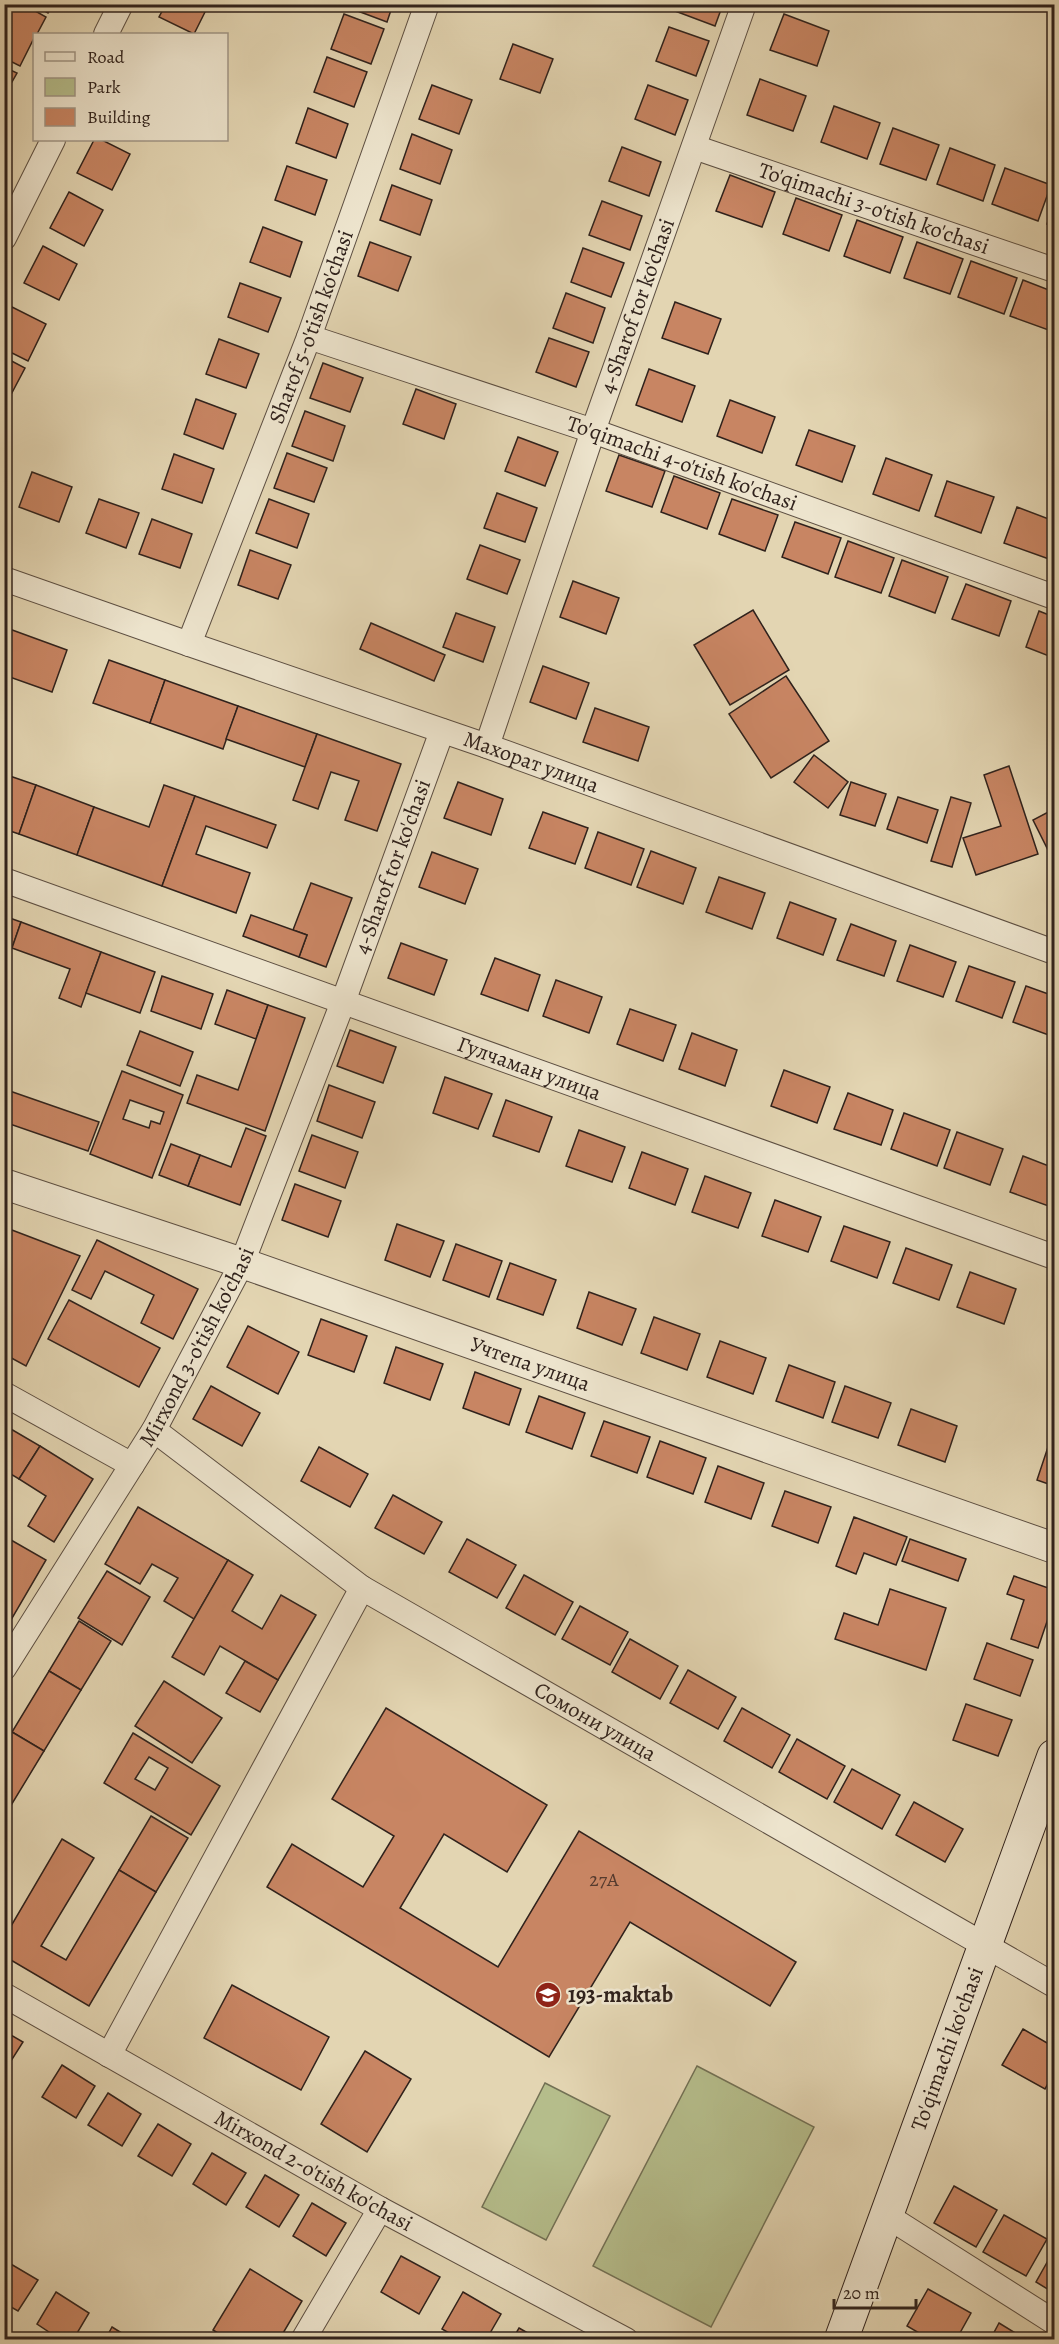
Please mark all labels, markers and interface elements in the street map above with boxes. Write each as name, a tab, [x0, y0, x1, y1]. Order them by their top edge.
legend	[33, 33, 228, 141]
text: Road	[87, 45, 125, 69]
text: Park	[87, 75, 121, 99]
text: Building	[87, 105, 151, 129]
street label: To'qimachi 3-o'tish ko'chasi	[754, 155, 993, 262]
street label: 4-Sharof tor ko'chasi	[592, 214, 682, 398]
street label: Sharof 5-o'tish ko'chasi	[262, 226, 361, 428]
street label: To'qimachi 4-o'tish ko'chasi	[563, 408, 802, 518]
street label: Махорат улица	[459, 724, 604, 801]
street label: 4-Sharof tor ko'chasi	[347, 775, 438, 958]
street label: Гулчаман улица	[453, 1029, 606, 1108]
street label: Mirxond 3-o'tish ko'chasi	[132, 1243, 262, 1453]
street label: Учтепа улица	[466, 1329, 595, 1399]
street label: Сомони улица	[528, 1675, 663, 1769]
house number: 27А	[589, 1866, 619, 1893]
street label: To'qimachi ko'chasi	[904, 1963, 991, 2135]
school or university icon: 193-maktab	[533, 1980, 563, 2010]
place label: 193-maktab	[568, 1980, 673, 2010]
street label: Mirxond 2-o'tish ko'chasi	[209, 2103, 418, 2239]
scale bar	[834, 2272, 916, 2310]
text: 20 m	[843, 2281, 880, 2305]

